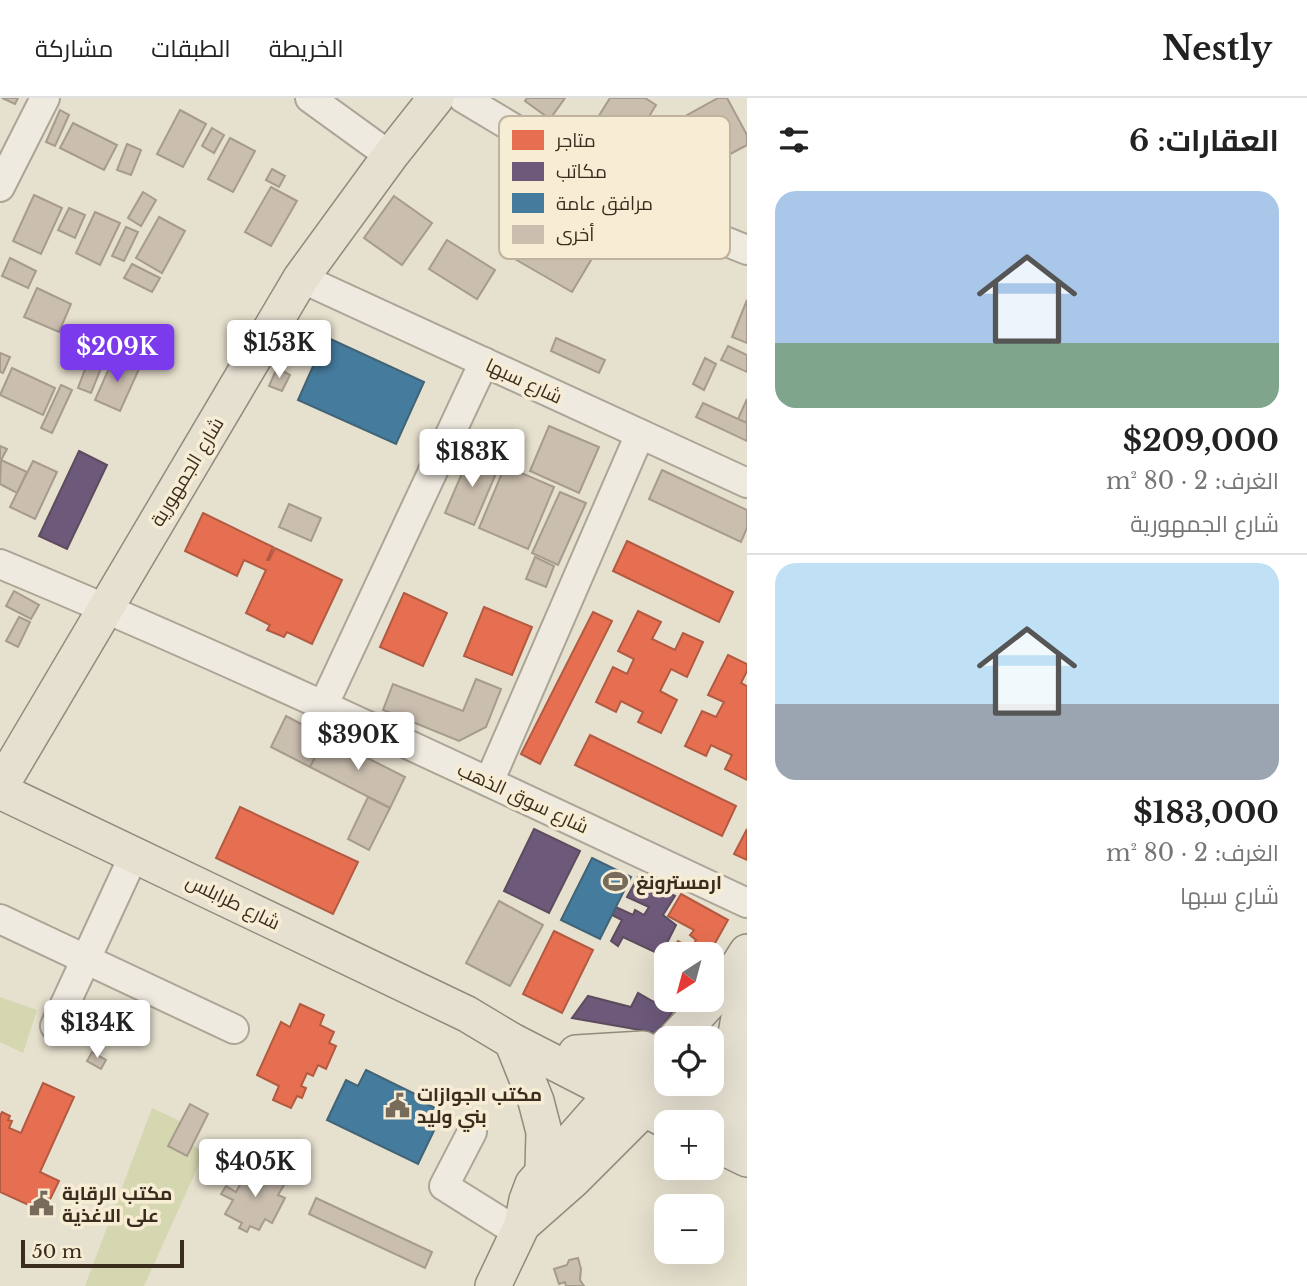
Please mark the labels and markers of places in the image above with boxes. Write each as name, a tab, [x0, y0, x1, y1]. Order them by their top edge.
pin: $153K	[230, 320, 328, 380]
pin: $209K	[68, 324, 166, 384]
pin: $183K	[423, 430, 521, 489]
pin: $390K	[309, 712, 407, 772]
sports icon: ارمسترونغ	[602, 868, 630, 896]
place label: ارمسترونغ	[636, 871, 722, 896]
pin: $134K	[48, 1000, 146, 1060]
place label: مكتب الجوازات بني وليد	[417, 1083, 542, 1132]
public building icon: مكتب الجوازات بني وليد	[383, 1091, 411, 1119]
pin: $405K	[206, 1140, 304, 1199]
place label: مكتب الرقابة على الاغذية	[62, 1182, 172, 1227]
public building icon: مكتب الرقابة على الاغذية	[28, 1190, 56, 1218]

